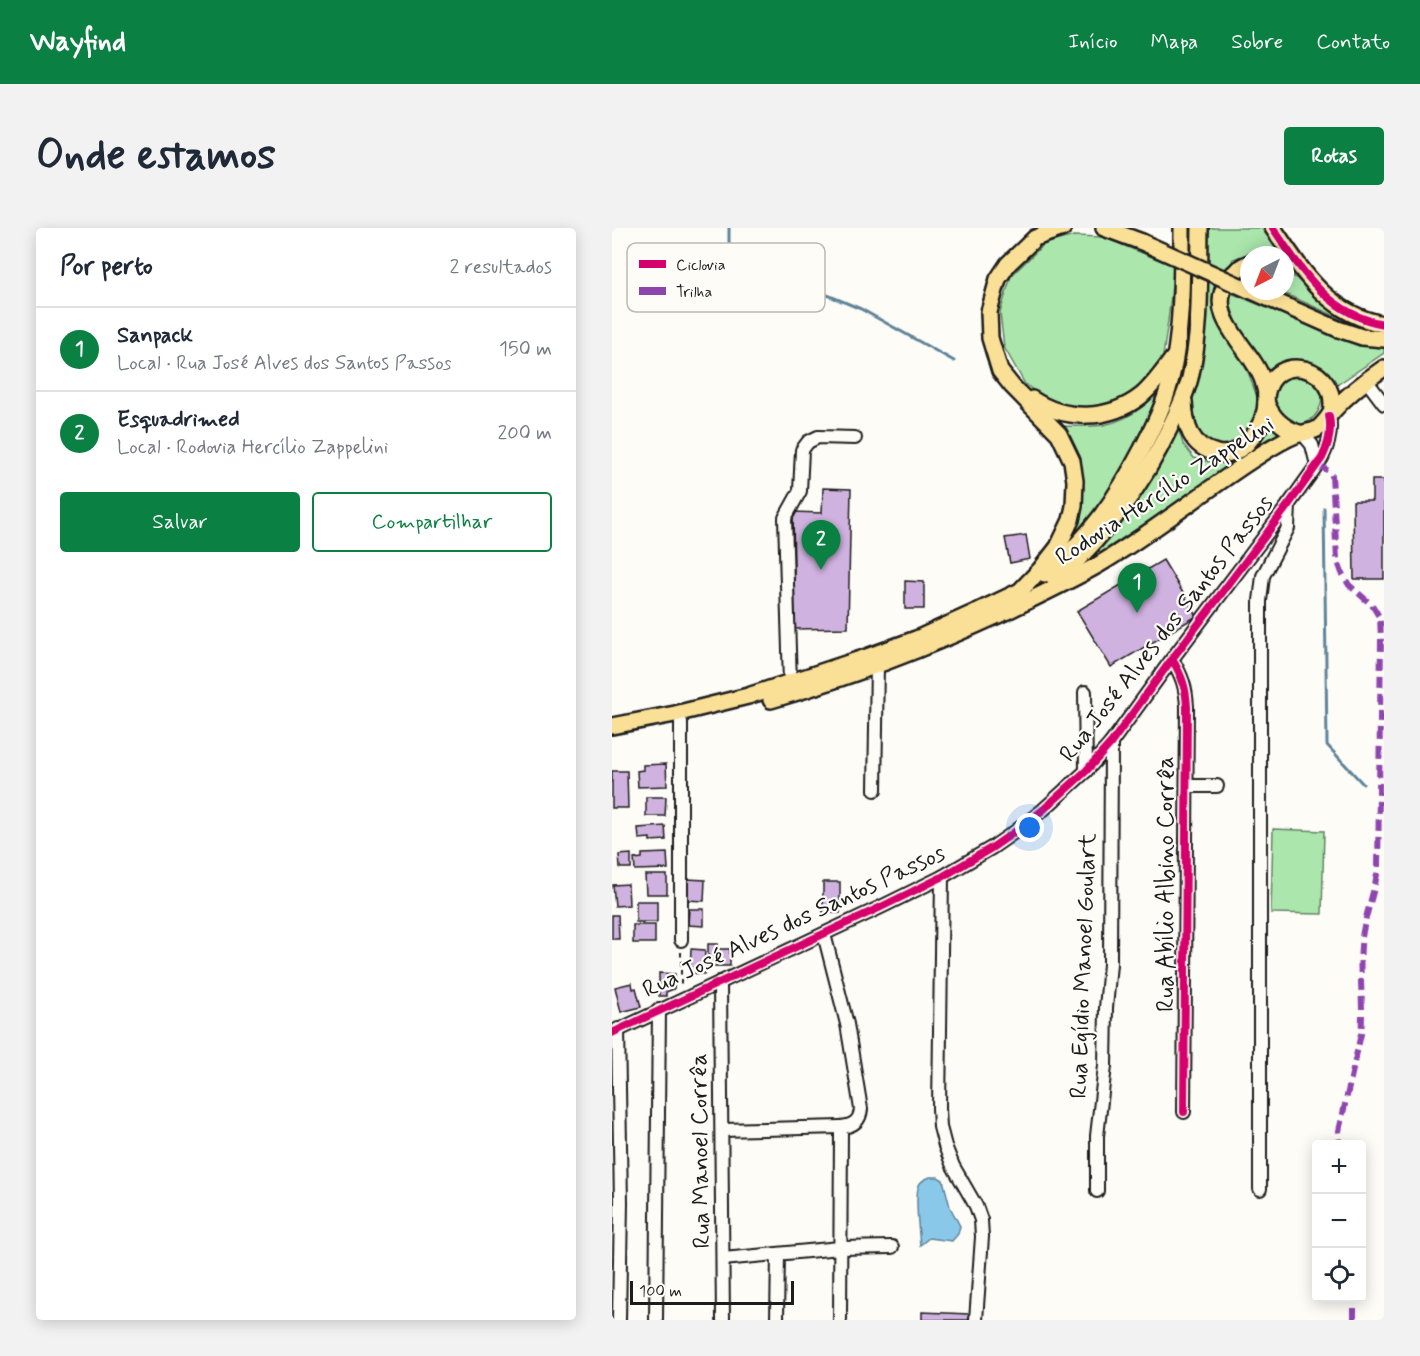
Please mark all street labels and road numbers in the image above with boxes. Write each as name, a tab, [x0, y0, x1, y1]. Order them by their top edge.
street label: Rodovia Hercílio Zappelini	[1050, 409, 1280, 573]
street label: Rua José Alves dos Santos Passos	[1053, 489, 1281, 769]
street label: Rua Abílio Albino Corrêa	[1151, 756, 1182, 1012]
street label: Rua Egídio Manoel Goulart	[1064, 833, 1104, 1099]
street label: Rua José Alves dos Santos Passos	[638, 838, 951, 1006]
street label: Rua Manoel Corrêa	[684, 1053, 718, 1249]

